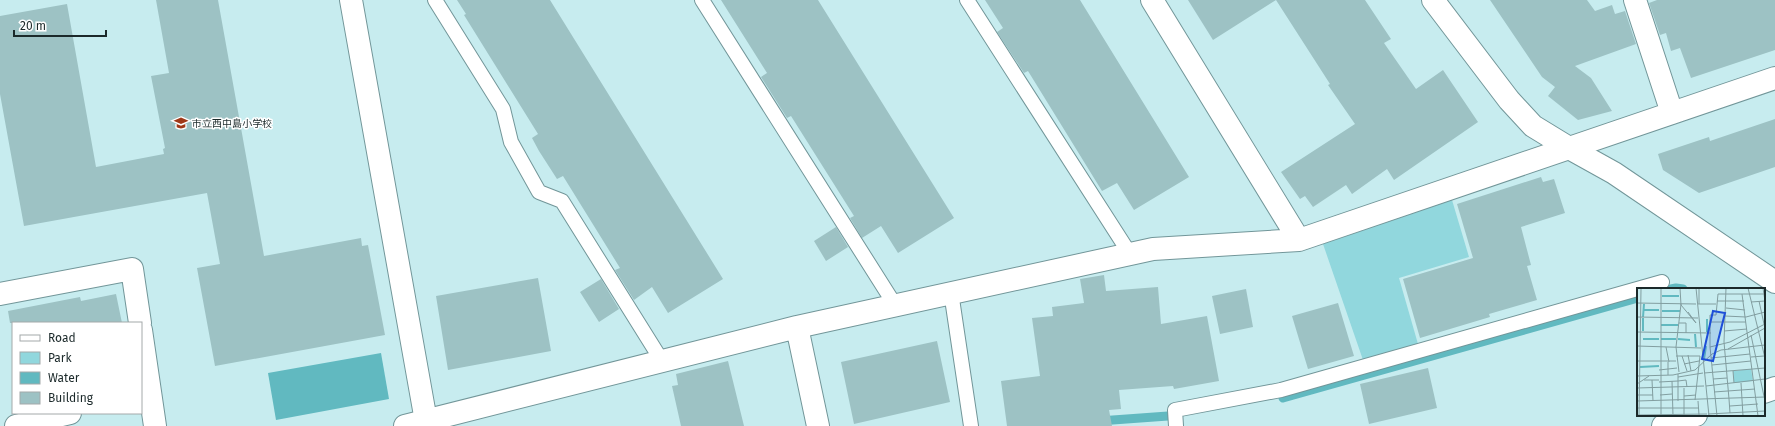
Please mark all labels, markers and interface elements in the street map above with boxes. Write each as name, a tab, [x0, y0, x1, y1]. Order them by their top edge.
scale bar	[14, 12, 106, 38]
text: 20 m	[20, 19, 46, 33]
school or university icon: 市立西中島小学校	[173, 115, 189, 131]
place label: 市立西中島小学校	[192, 118, 272, 130]
inset map	[1637, 288, 1765, 416]
legend	[12, 322, 142, 414]
text: Road	[48, 331, 76, 345]
text: Park	[48, 351, 72, 365]
text: Water	[48, 371, 80, 385]
text: Building	[48, 391, 94, 405]

